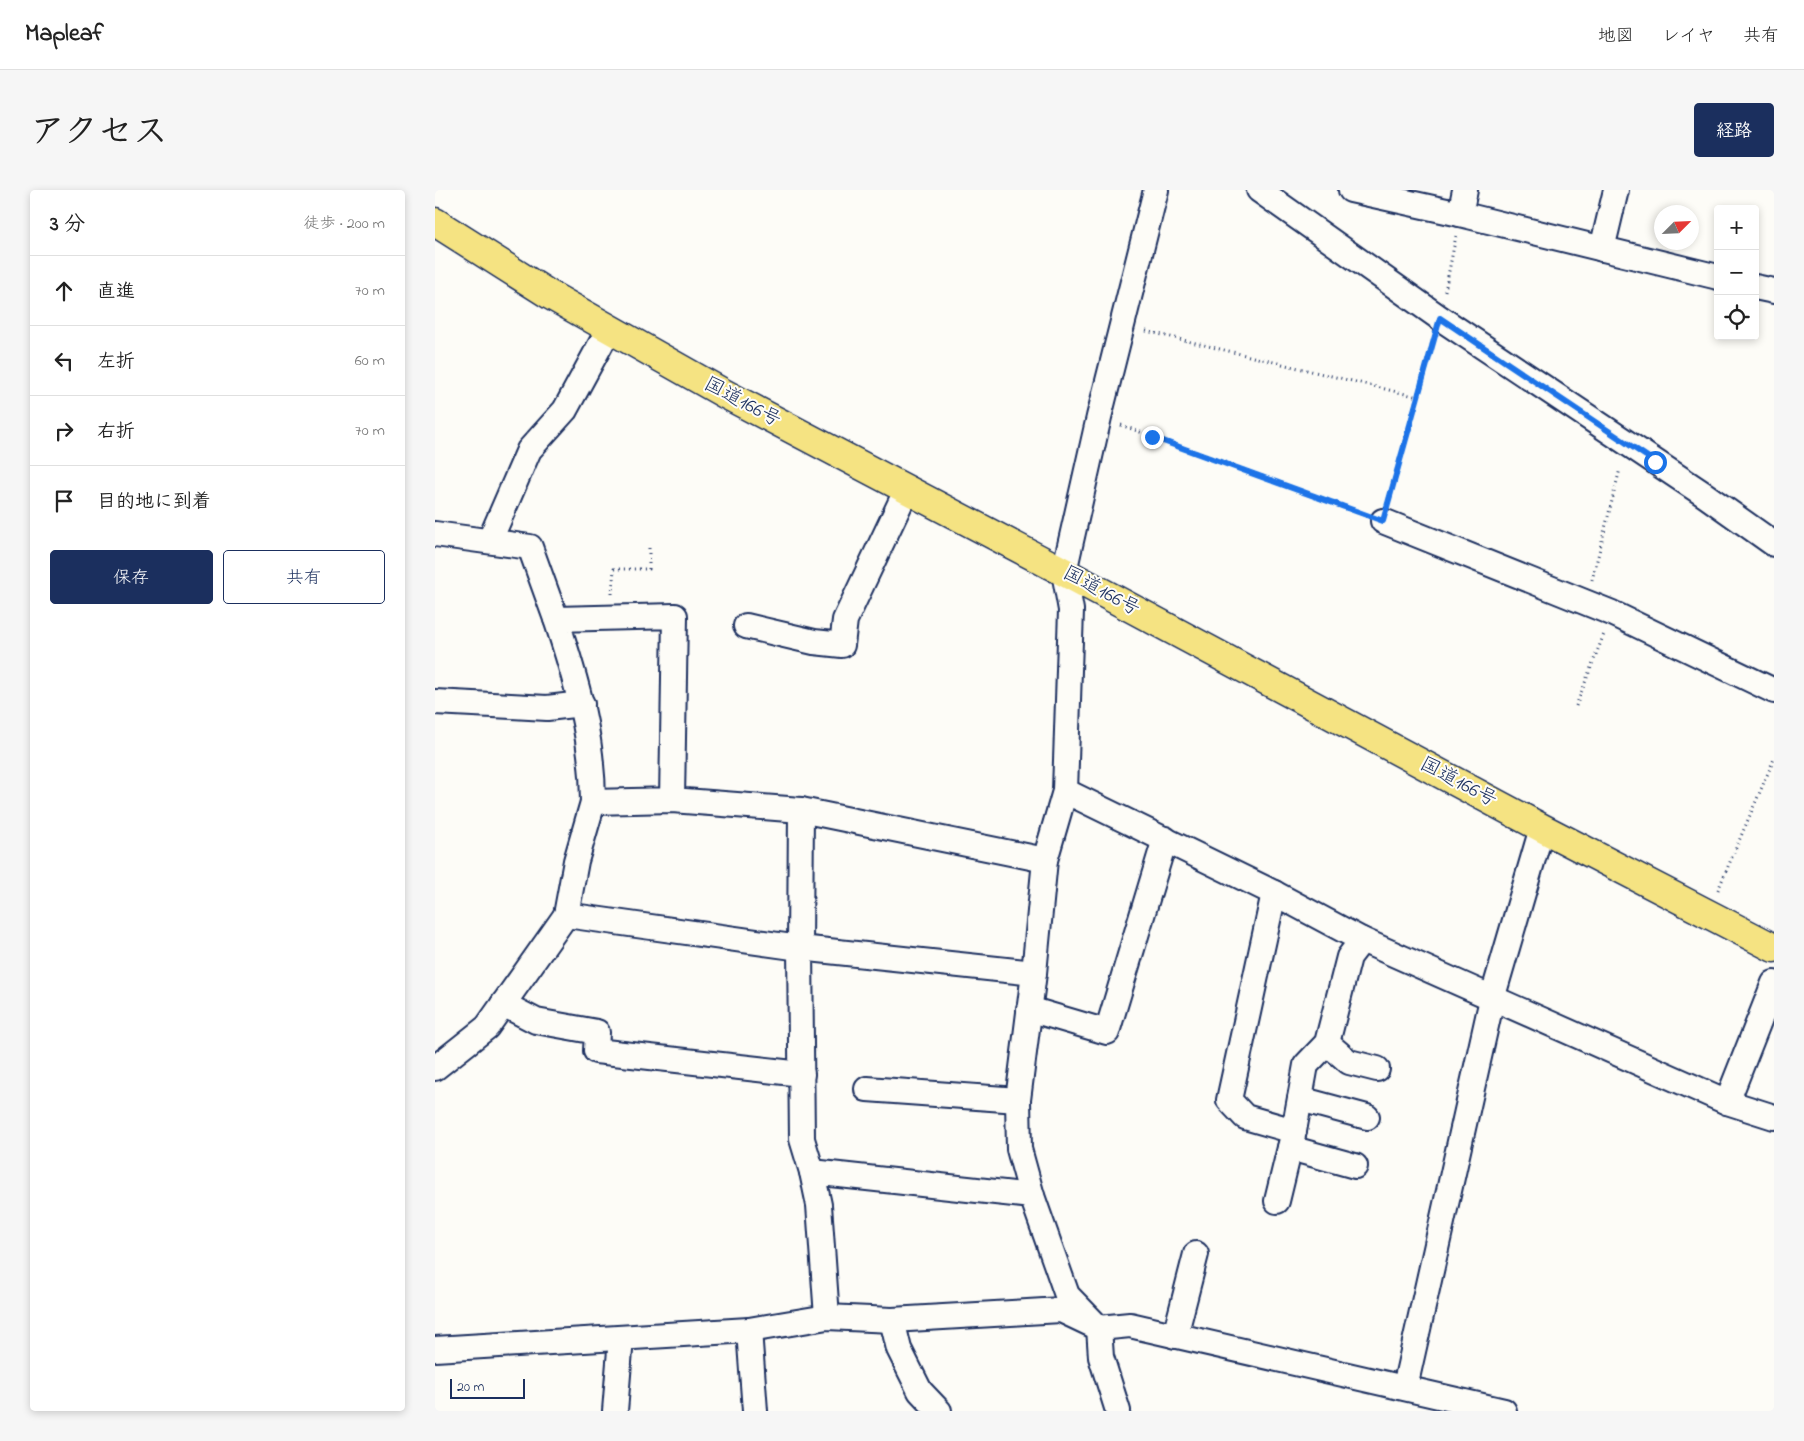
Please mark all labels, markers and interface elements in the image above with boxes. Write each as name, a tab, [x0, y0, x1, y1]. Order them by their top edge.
text: Mapleaf	[25, 17, 104, 52]
text: 地図	[1598, 24, 1634, 50]
text: レイヤ	[1662, 24, 1715, 50]
text: 共有	[1743, 24, 1779, 50]
button: 経路	[1694, 103, 1774, 157]
text: アクセス	[30, 108, 168, 159]
north arrow	[1654, 205, 1699, 250]
map controls	[1714, 205, 1759, 340]
button: +	[1714, 205, 1759, 250]
text: 3 分	[50, 210, 85, 240]
text: 徒歩 · 200 m	[303, 212, 385, 236]
button: −	[1714, 250, 1759, 295]
icon: ahead	[50, 277, 78, 305]
text: 直進	[97, 279, 135, 306]
text: 70 m	[355, 279, 385, 303]
button: locate	[1714, 295, 1759, 340]
icon: left	[50, 347, 78, 375]
text: 左折	[97, 349, 135, 376]
text: 60 m	[355, 349, 385, 373]
street label: 国道166号	[698, 370, 786, 436]
icon: right	[50, 417, 78, 445]
text: 右折	[97, 419, 135, 446]
text: 70 m	[355, 419, 385, 443]
route end	[1141, 426, 1164, 449]
route start	[1644, 451, 1667, 474]
icon: arrive	[50, 487, 78, 515]
text: 目的地に到着	[97, 489, 211, 516]
button: 保存	[50, 550, 213, 604]
button: 共有	[223, 550, 385, 604]
street label: 国道166号	[1057, 559, 1145, 625]
street label: 国道166号	[1414, 750, 1502, 816]
scale bar	[450, 1376, 525, 1399]
text: 20 m	[457, 1377, 484, 1398]

